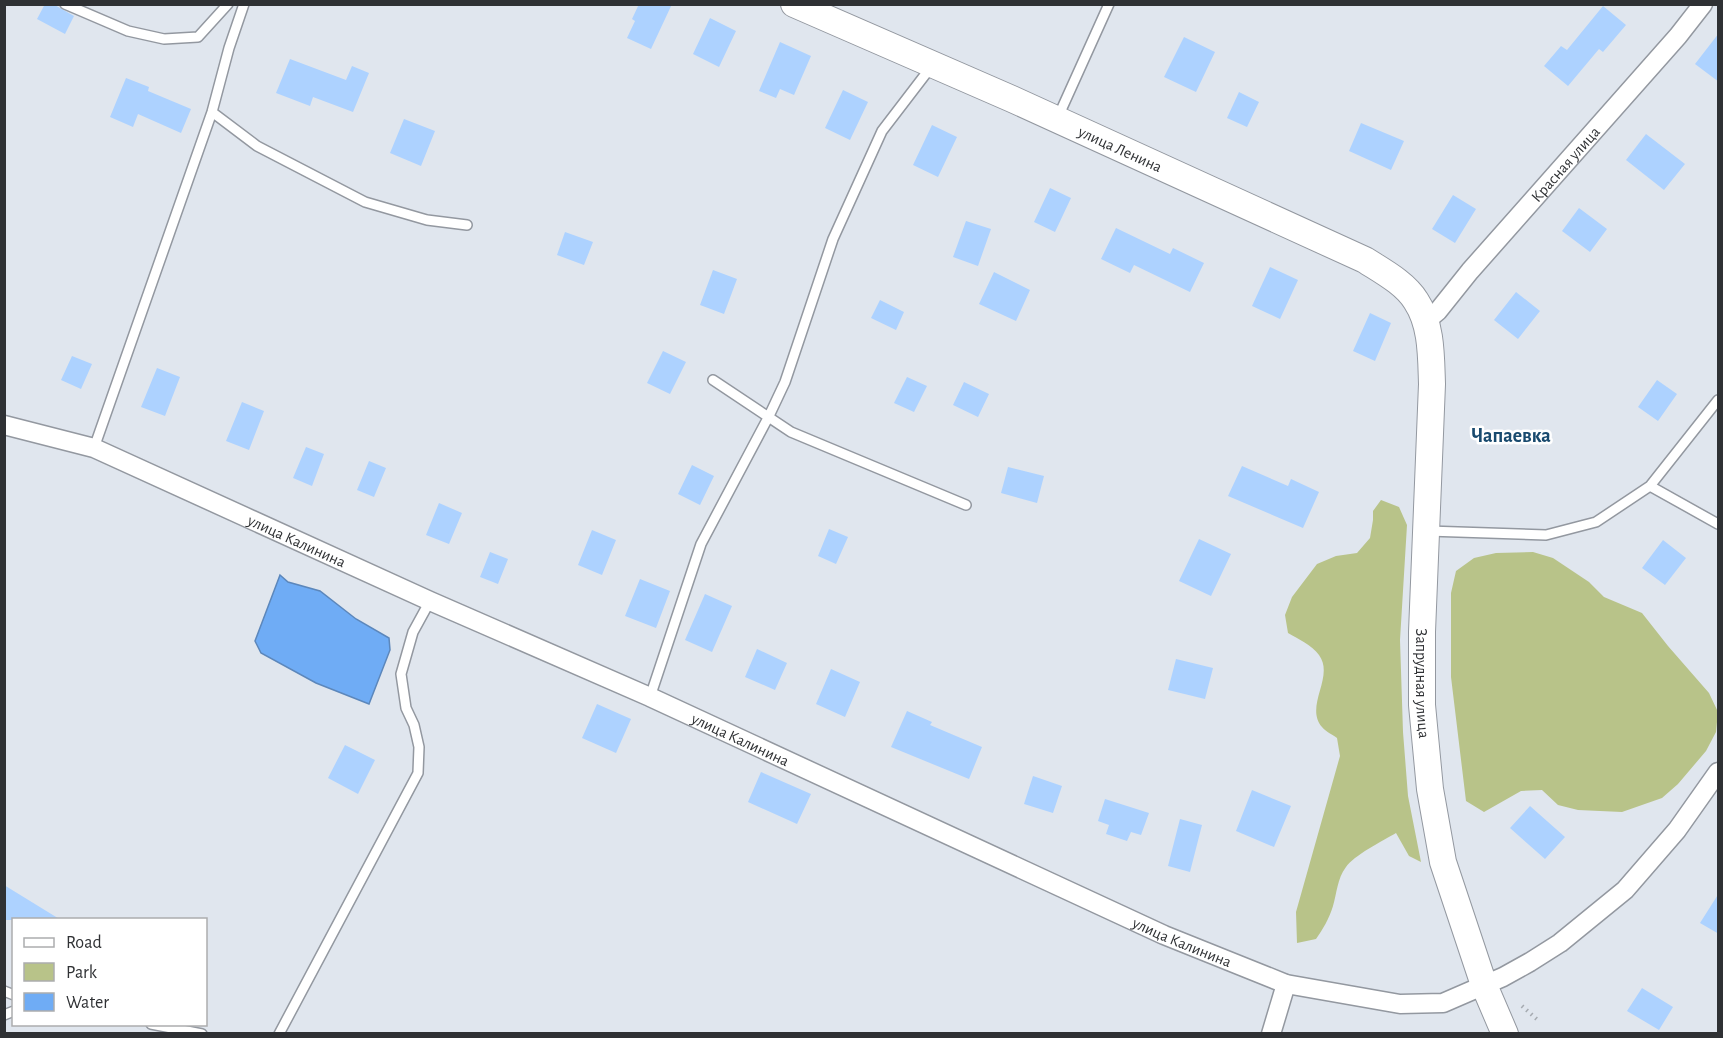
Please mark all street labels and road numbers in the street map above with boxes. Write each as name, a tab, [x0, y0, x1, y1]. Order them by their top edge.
street label: улица Ленина	[1074, 123, 1164, 175]
street label: Красная улица	[1528, 124, 1603, 205]
street label: улица Калинина	[244, 512, 348, 571]
street label: Запрудная улица	[1412, 628, 1432, 739]
street label: улица Калинина	[688, 710, 791, 769]
street label: улица Калинина	[1129, 914, 1234, 970]

